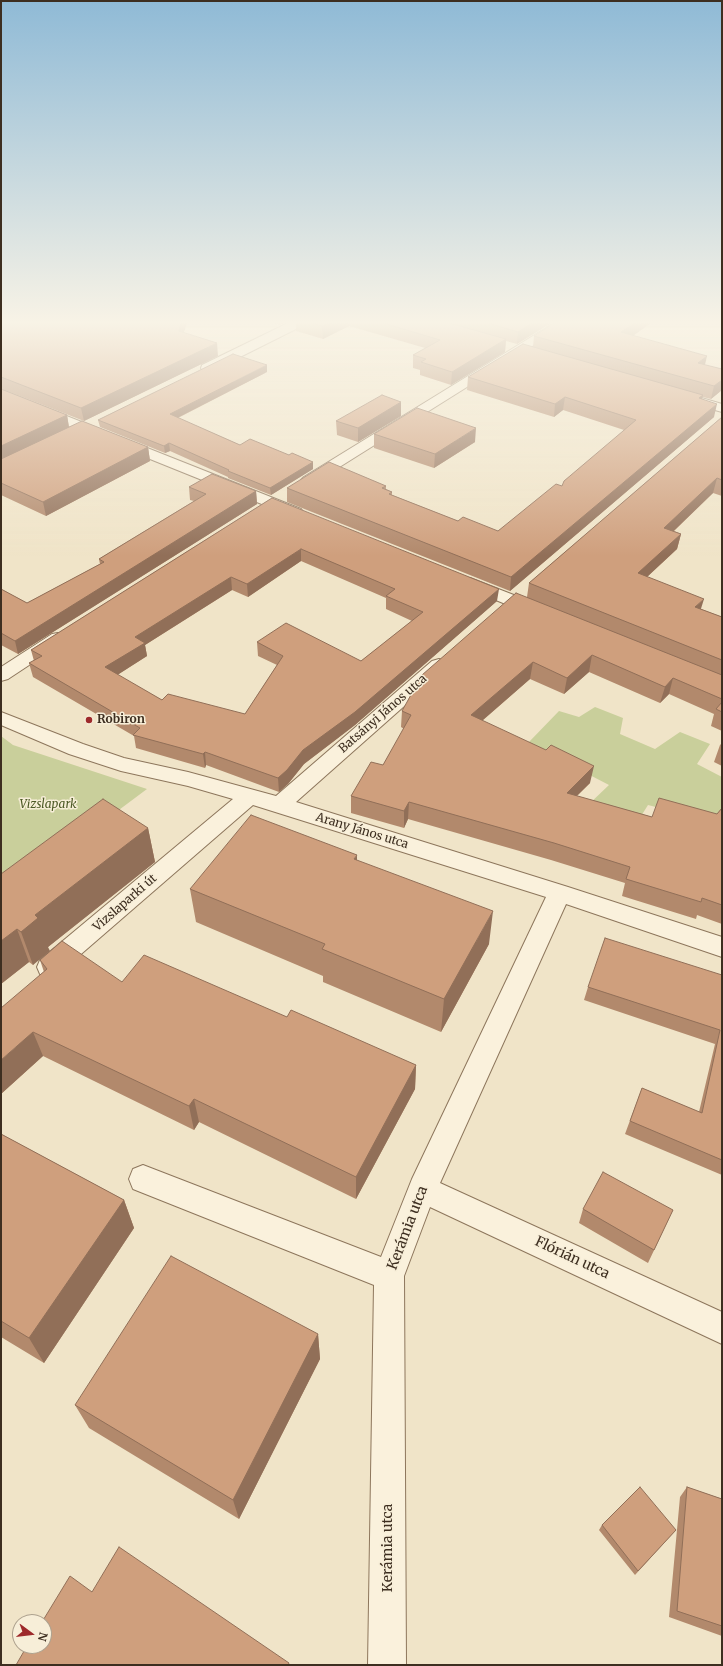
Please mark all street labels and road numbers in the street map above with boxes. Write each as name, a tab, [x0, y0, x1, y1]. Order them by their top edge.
street label: Batsányi János utca	[336, 672, 430, 756]
street label: Arany János utca	[314, 810, 410, 852]
street label: Vizslaparki út	[90, 871, 160, 935]
street label: Kerámia utca	[384, 1184, 432, 1272]
street label: Flórián utca	[532, 1233, 612, 1283]
street label: Kerámia utca	[380, 1504, 396, 1592]

